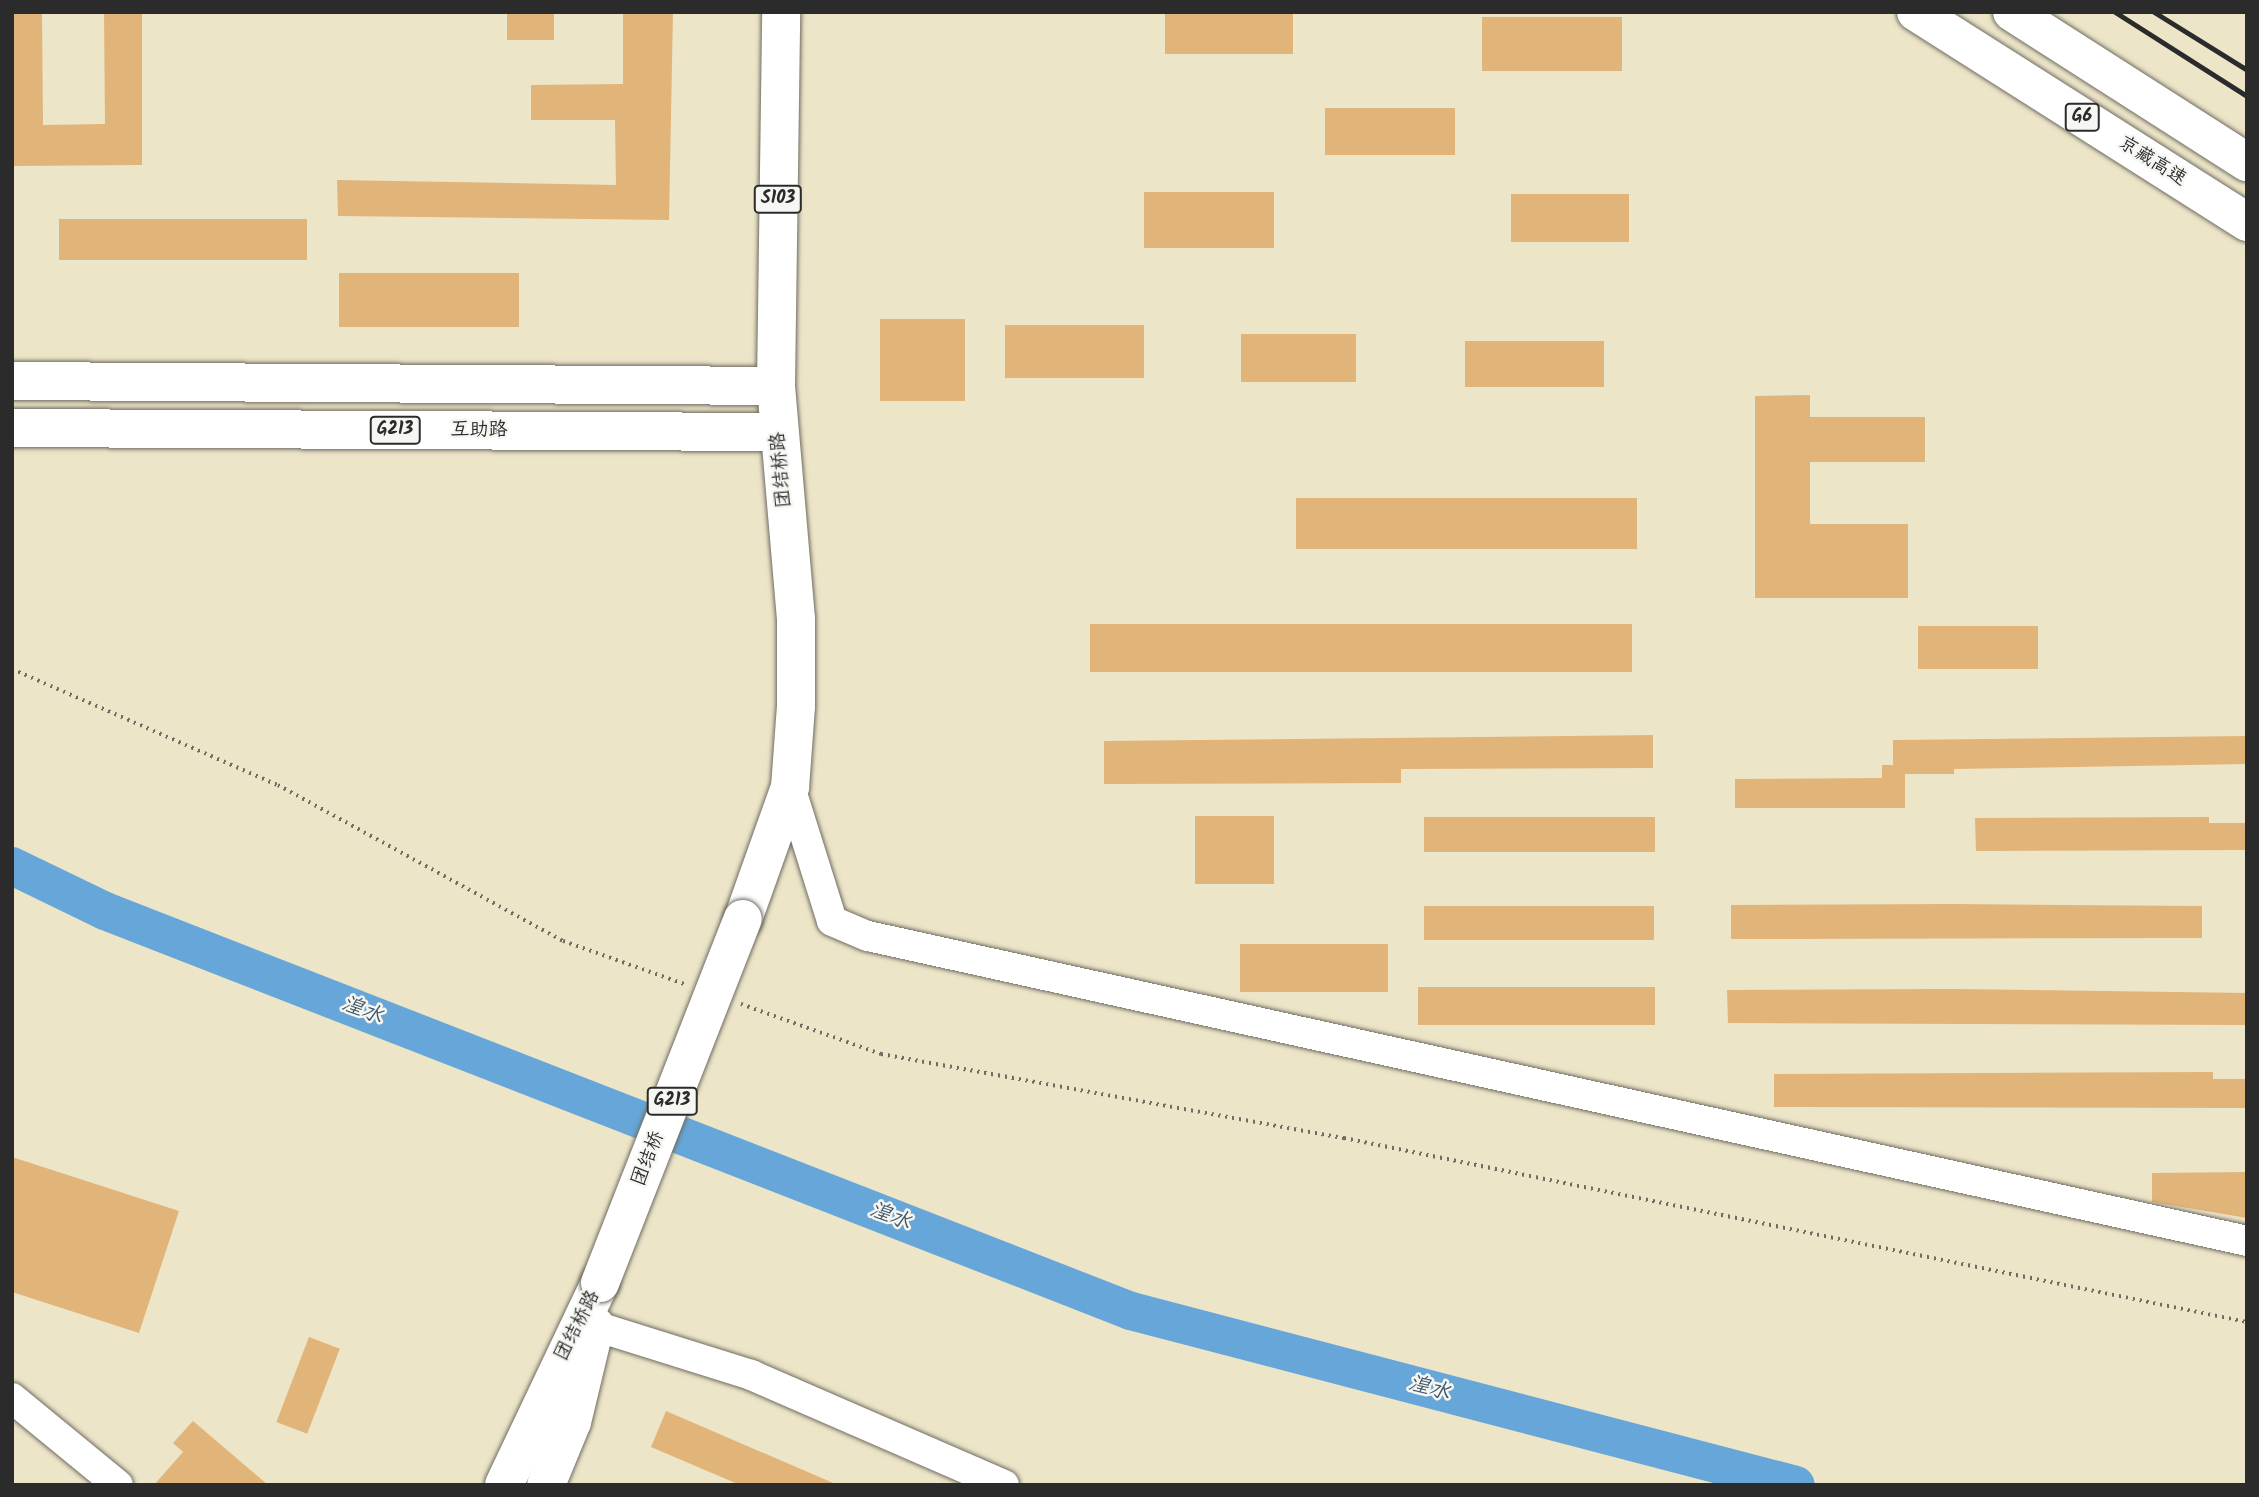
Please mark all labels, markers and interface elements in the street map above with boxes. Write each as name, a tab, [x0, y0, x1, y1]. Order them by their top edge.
road number: G6	[2064, 103, 2100, 132]
street label: 京藏高速	[2114, 132, 2190, 192]
road number: S103	[754, 184, 802, 214]
road number: G213	[369, 416, 421, 444]
street label: 互助路	[451, 420, 507, 442]
street label: 团结桥路	[767, 431, 797, 509]
water label: 湟水	[338, 992, 386, 1030]
road number: G213	[646, 1086, 698, 1116]
street label: 团结桥	[628, 1128, 670, 1190]
water label: 湟水	[866, 1198, 914, 1236]
street label: 团结桥路	[551, 1287, 605, 1365]
water label: 湟水	[1405, 1371, 1453, 1407]

